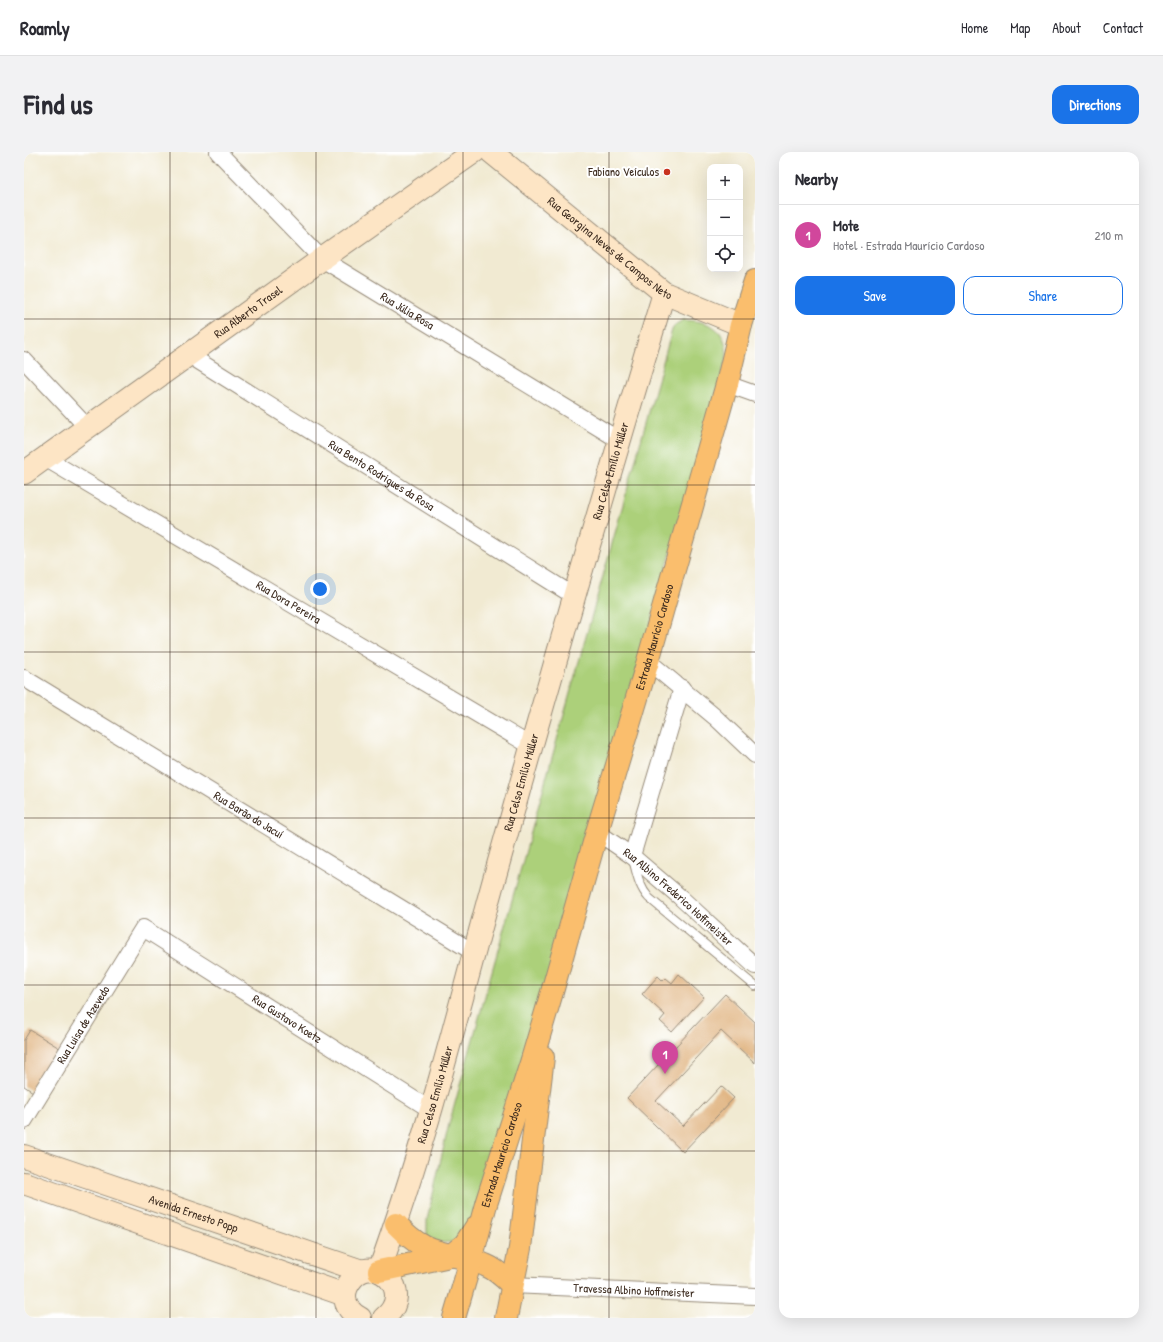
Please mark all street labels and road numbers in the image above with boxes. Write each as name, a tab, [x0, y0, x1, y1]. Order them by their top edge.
street label: Rua Georgina Neves de Campos Neto	[544, 192, 675, 303]
street label: Rua Alberto Trasel	[210, 281, 286, 342]
street label: Rua Júlia Rosa	[377, 288, 438, 334]
street label: Rua Celso Emílio Müller	[588, 420, 633, 522]
street label: Rua Bento Rodrigues da Rosa	[325, 435, 438, 515]
street label: Rua Dora Pereira	[253, 576, 324, 628]
street label: Estrada Maurício Cardoso	[631, 582, 678, 692]
street label: Rua Celso Emílio Müller	[499, 731, 543, 833]
street label: Rua Barão do Jacuí	[211, 787, 287, 843]
street label: Rua Albino Frederico Hoffmeister	[620, 843, 737, 950]
street label: Rua Luisa de Azevedo	[52, 982, 114, 1067]
street label: Rua Gustavo Koetz	[249, 990, 325, 1047]
street label: Rua Celso Emílio Müller	[412, 1044, 457, 1145]
street label: Estrada Maurício Cardoso	[476, 1100, 526, 1209]
street label: Avenida Ernesto Popp	[147, 1190, 240, 1236]
street label: Travessa Albino Hoffmeister	[573, 1279, 695, 1301]

